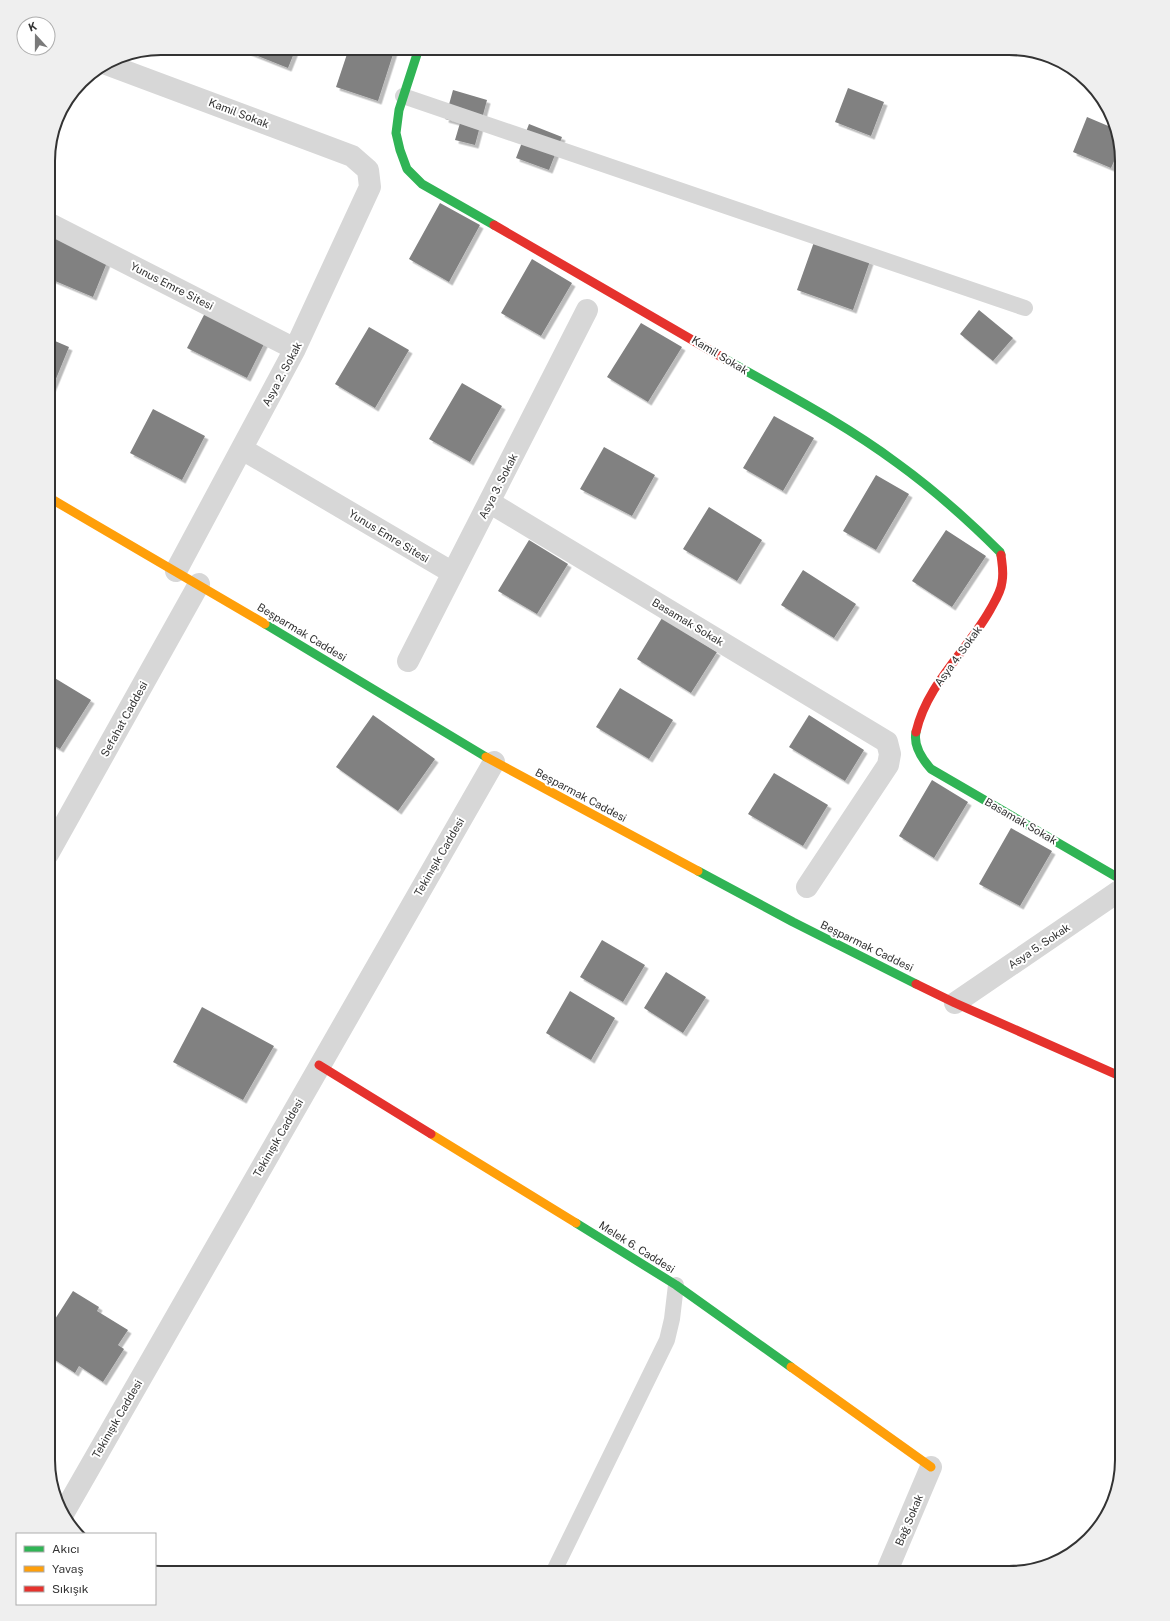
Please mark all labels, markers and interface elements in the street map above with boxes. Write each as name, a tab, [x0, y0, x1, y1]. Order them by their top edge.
north arrow	[16, 16, 56, 56]
text: K	[27, 20, 38, 34]
street label: Kamil Sokak	[207, 96, 271, 130]
street label: Yunus Emre Sitesi	[129, 260, 215, 312]
street label: Kamil Sokak	[690, 333, 750, 377]
street label: Asya 2. Sokak	[260, 340, 304, 408]
street label: Asya 3. Sokak	[476, 451, 520, 521]
street label: Yunus Emre Sitesi	[347, 507, 431, 565]
street label: Basamak Sokak	[650, 596, 726, 648]
street label: Beşparmak Caddesi	[255, 601, 349, 664]
street label: Asya 4. Sokak	[932, 624, 984, 688]
street label: Sefahat Caddesi	[98, 679, 150, 759]
street label: Beşparmak Caddesi	[533, 766, 629, 825]
street label: Basamak Sokak	[983, 795, 1059, 847]
street label: Tekinışık Caddesi	[412, 816, 467, 899]
street label: Beşparmak Caddesi	[818, 918, 915, 975]
street label: Asya 5. Sokak	[1006, 921, 1072, 971]
street label: Tekinışık Caddesi	[251, 1097, 306, 1180]
street label: Melek 6. Caddesi	[597, 1219, 677, 1275]
street label: Tekinışık Caddesi	[90, 1378, 145, 1461]
street label: Bağ Sokak	[893, 1492, 925, 1548]
legend	[16, 1533, 156, 1605]
text: Akıcı	[52, 1542, 80, 1556]
text: Yavaş	[52, 1562, 84, 1576]
text: Sıkışık	[52, 1582, 89, 1596]

